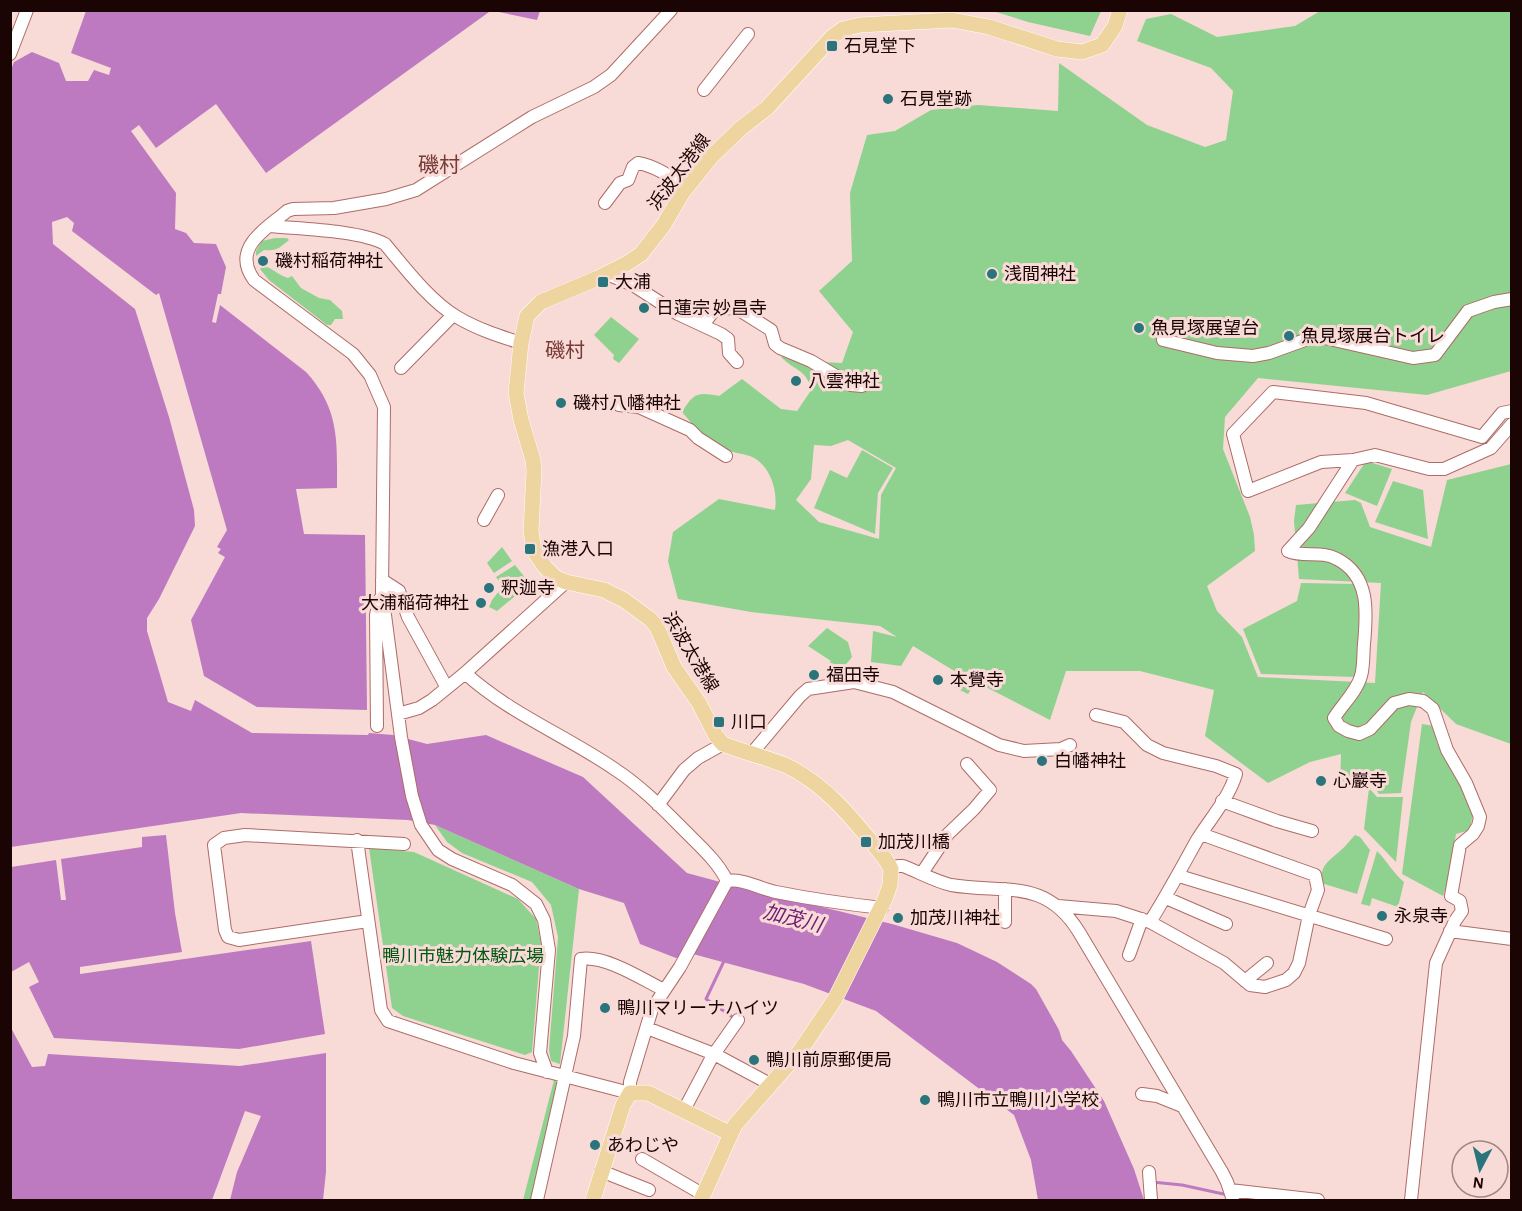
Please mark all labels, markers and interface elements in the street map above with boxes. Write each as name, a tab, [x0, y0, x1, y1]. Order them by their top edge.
place label: 石見堂下	[844, 37, 916, 56]
marker: 石見堂下	[825, 39, 839, 53]
place label: 石見堂跡	[900, 90, 972, 109]
marker: 石見堂跡	[881, 92, 895, 106]
street label: 浜波太港線	[644, 130, 714, 214]
district label: 磯村	[418, 154, 460, 176]
place label: 磯村稲荷神社	[275, 251, 383, 271]
marker: 磯村稲荷神社	[256, 254, 270, 268]
place label: 浅間神社	[1004, 264, 1076, 284]
marker: 浅間神社	[985, 267, 999, 281]
place label: 大浦	[615, 272, 651, 292]
marker: 大浦	[596, 275, 610, 289]
place label: 日蓮宗 妙昌寺	[656, 299, 767, 318]
marker: 日蓮宗 妙昌寺	[637, 301, 651, 315]
place label: 魚見塚展望台	[1151, 318, 1259, 338]
marker: 魚見塚展望台	[1132, 321, 1146, 335]
place label: 魚見塚展台トイレ	[1301, 326, 1445, 346]
marker: 魚見塚展台トイレ	[1282, 329, 1296, 343]
district label: 磯村	[545, 340, 585, 361]
place label: 八雲神社	[808, 372, 880, 391]
marker: 八雲神社	[789, 374, 803, 388]
place label: 磯村八幡神社	[573, 393, 681, 413]
marker: 磯村八幡神社	[554, 396, 568, 410]
place label: 漁港入口	[542, 540, 614, 559]
marker: 漁港入口	[523, 542, 537, 556]
place label: 釈迦寺	[501, 579, 555, 598]
marker: 釈迦寺	[482, 581, 496, 595]
place label: 大浦稲荷神社	[361, 593, 469, 613]
marker: 大浦稲荷神社	[474, 596, 488, 610]
street label: 浜波太港線	[659, 608, 723, 696]
place label: 福田寺	[826, 666, 880, 685]
marker: 福田寺	[807, 668, 821, 682]
place label: 本覺寺	[950, 671, 1004, 690]
marker: 本覺寺	[931, 673, 945, 687]
place label: 川口	[731, 713, 767, 732]
marker: 川口	[712, 715, 726, 729]
place label: 白幡神社	[1054, 751, 1126, 771]
marker: 白幡神社	[1035, 754, 1049, 768]
place label: 心巖寺	[1333, 771, 1387, 791]
marker: 心巖寺	[1314, 774, 1328, 788]
place label: 加茂川橋	[878, 833, 950, 852]
marker: 加茂川橋	[859, 835, 873, 849]
water label: 加茂川	[761, 901, 826, 936]
place label: 永泉寺	[1394, 906, 1448, 926]
place label: 加茂川神社	[910, 909, 1000, 928]
marker: 永泉寺	[1375, 909, 1389, 923]
marker: 加茂川神社	[891, 911, 905, 925]
park label: 鴨川市魅力体験広場	[382, 946, 544, 966]
place label: 鴨川マリーナハイツ	[617, 998, 779, 1018]
marker: 鴨川マリーナハイツ	[598, 1001, 612, 1015]
place label: 鴨川前原郵便局	[766, 1050, 892, 1070]
marker: 鴨川前原郵便局	[747, 1053, 761, 1067]
place label: 鴨川市立鴨川小学校	[937, 1090, 1099, 1110]
marker: 鴨川市立鴨川小学校	[918, 1093, 932, 1107]
place label: あわじや	[607, 1136, 679, 1155]
marker: あわじや	[588, 1138, 602, 1152]
north arrow	[1450, 1139, 1510, 1199]
text: N	[1472, 1174, 1485, 1192]

